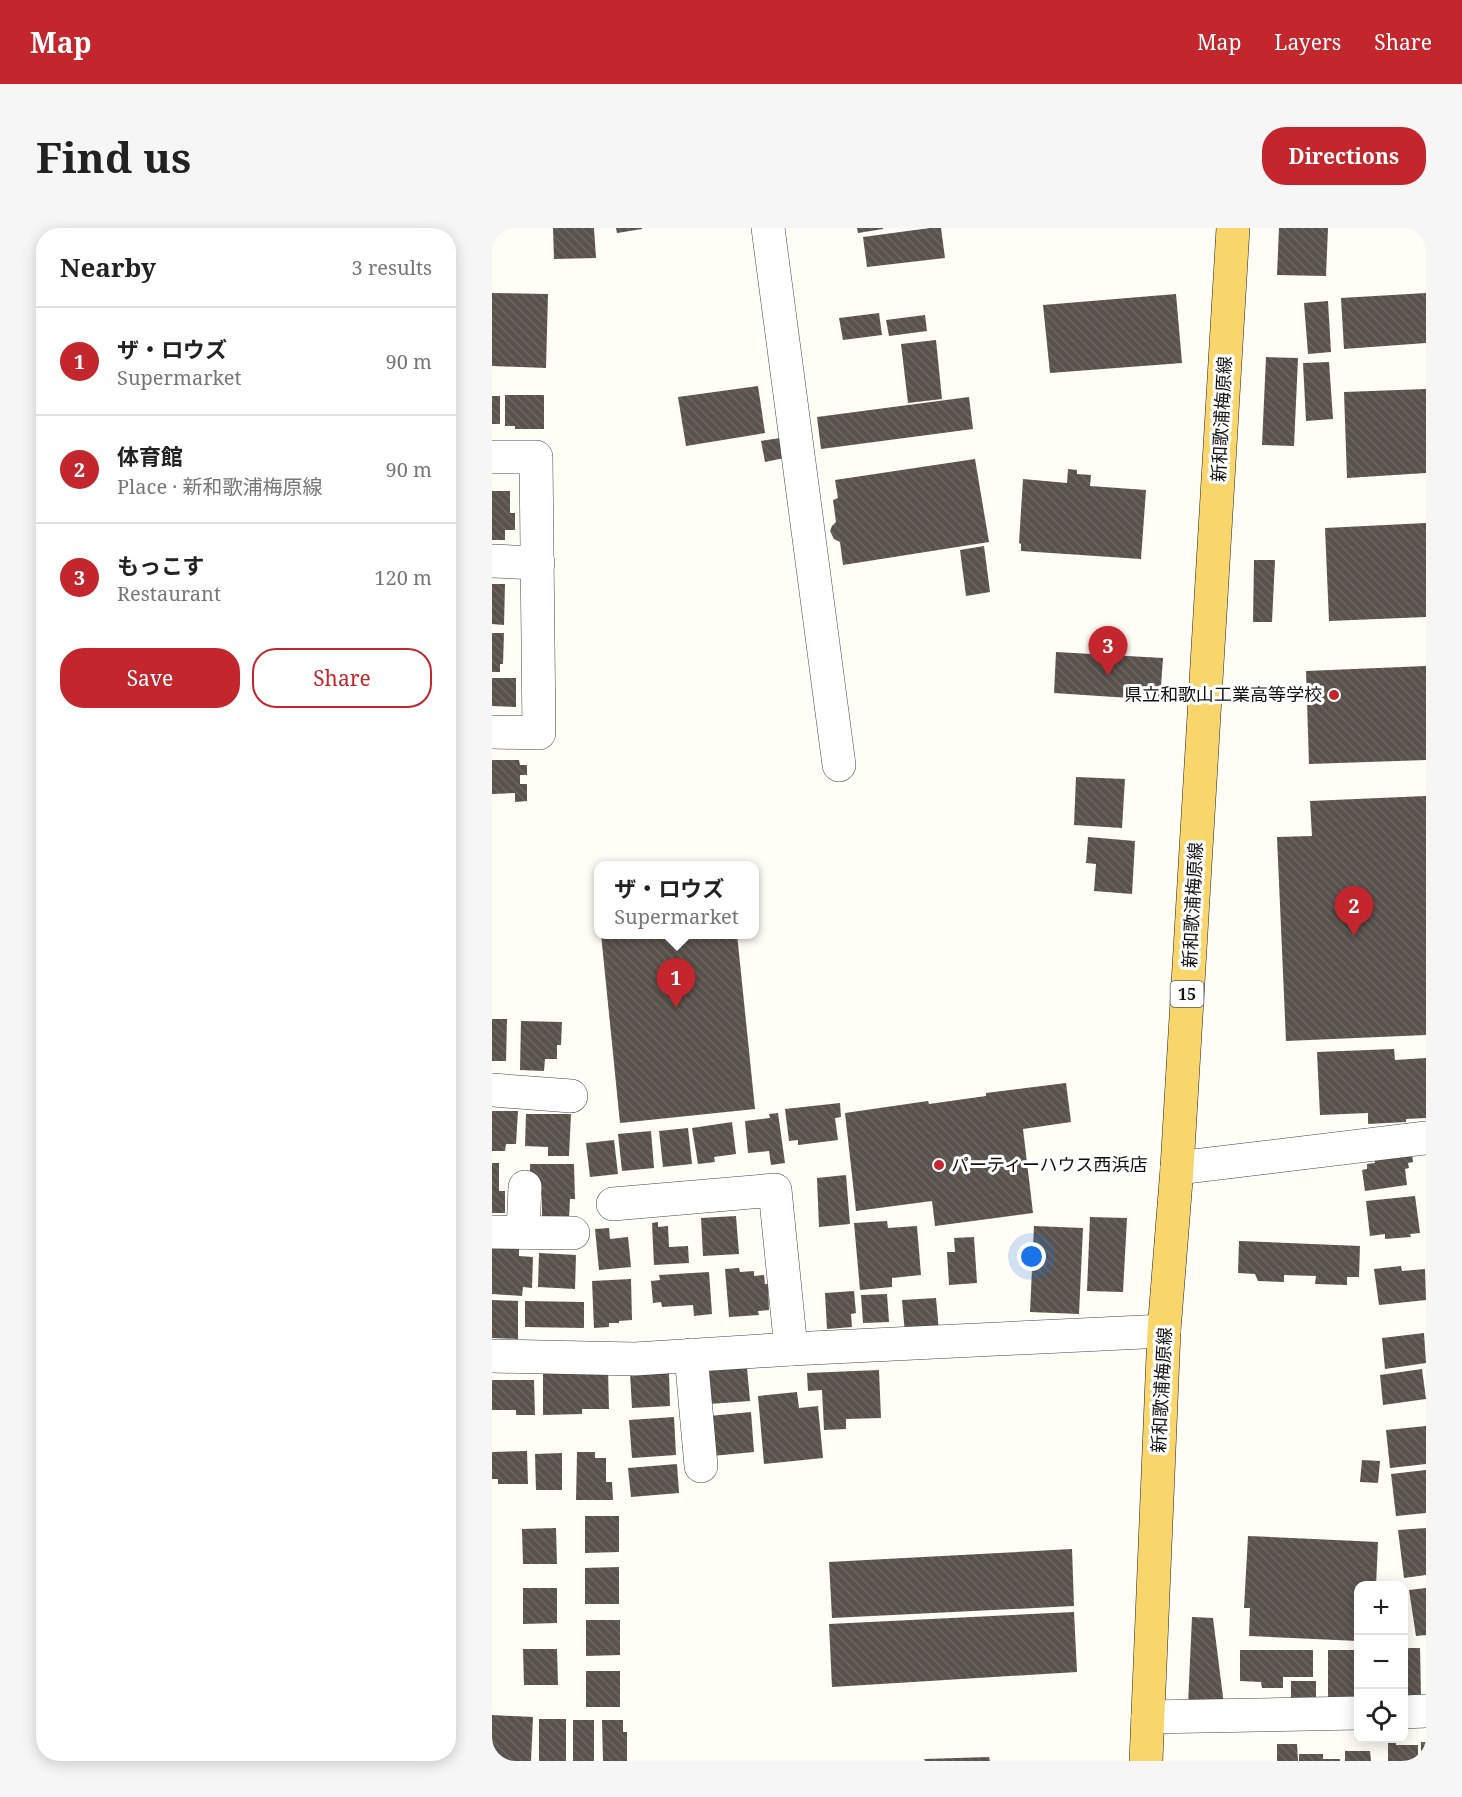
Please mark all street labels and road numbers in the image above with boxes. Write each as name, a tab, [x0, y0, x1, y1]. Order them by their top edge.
street label: 新和歌浦梅原線	[1206, 355, 1236, 482]
street label: 新和歌浦梅原線	[1177, 841, 1207, 968]
road number: 15	[1170, 981, 1204, 1007]
street label: 新和歌浦梅原線	[1146, 1326, 1176, 1453]

